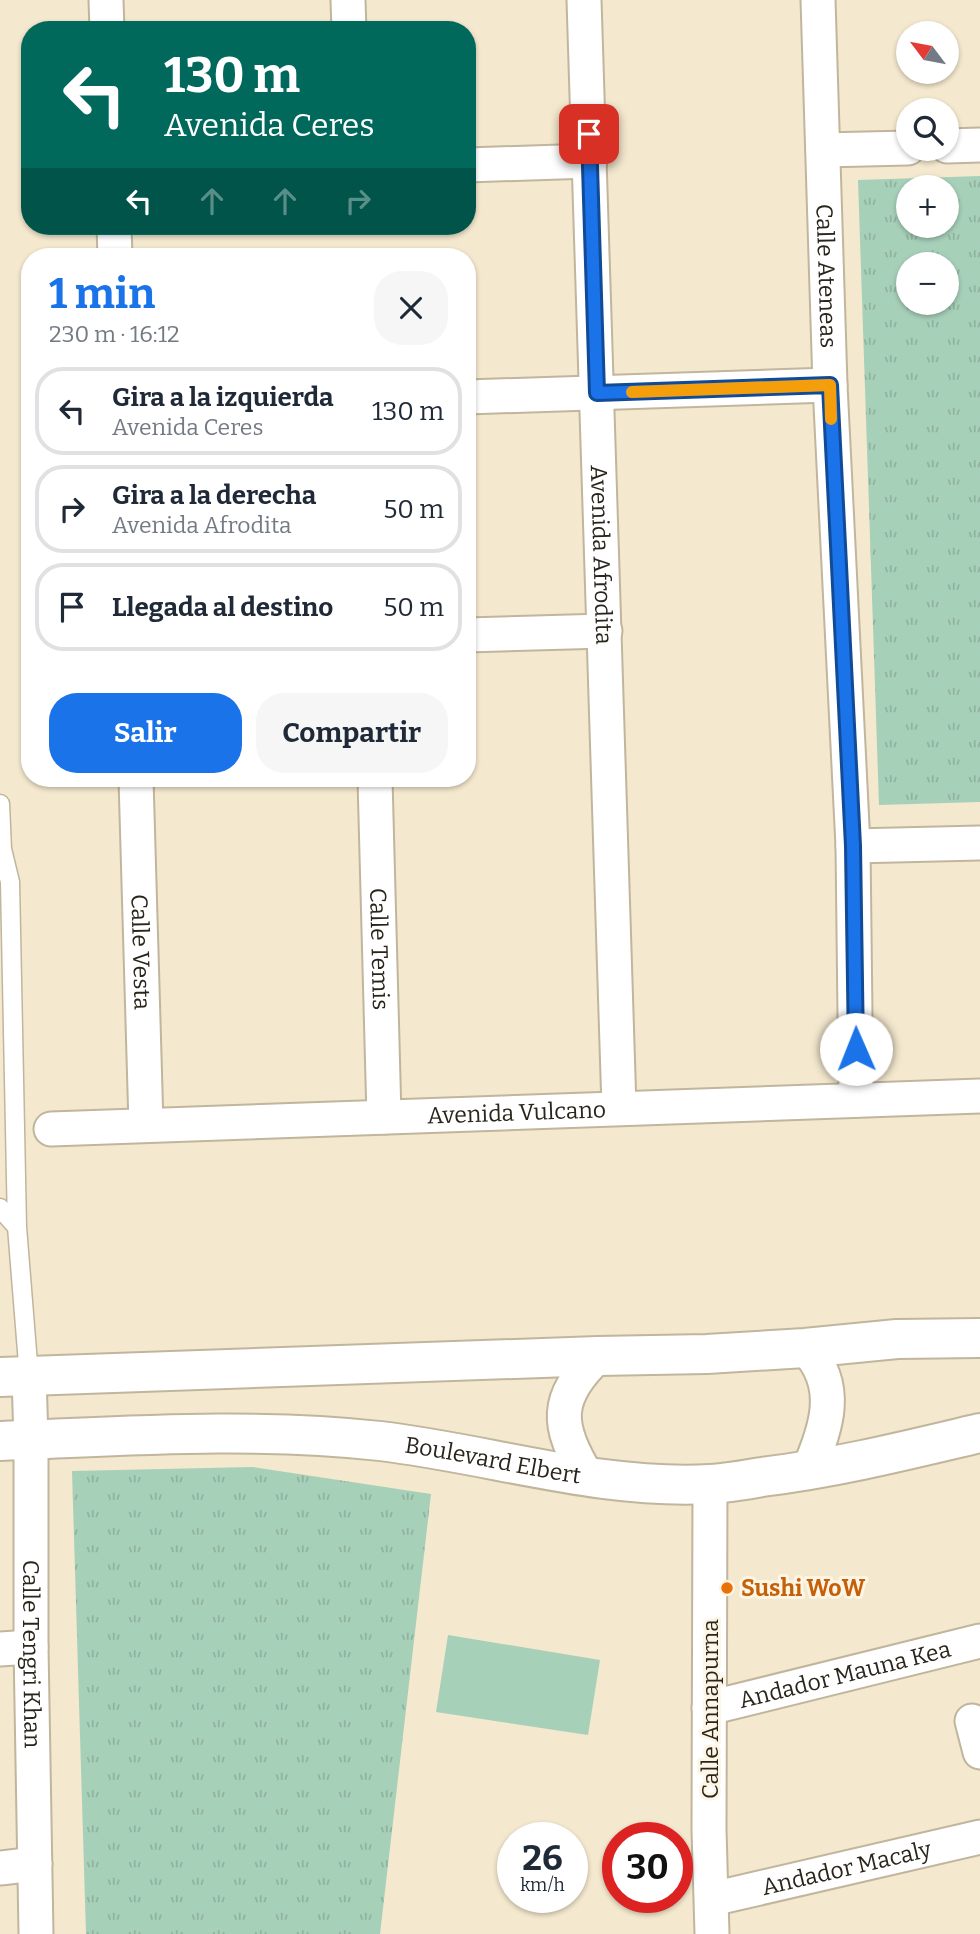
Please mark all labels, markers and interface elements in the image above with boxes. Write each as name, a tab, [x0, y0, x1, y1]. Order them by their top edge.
north arrow	[896, 21, 959, 84]
map controls	[896, 21, 959, 315]
text: 130 m	[164, 46, 300, 105]
icon: left	[49, 49, 140, 140]
button: search	[896, 98, 959, 161]
pin	[559, 104, 619, 164]
text: Avenida Ceres	[164, 106, 375, 144]
icon: arrive	[570, 115, 608, 153]
button: +	[896, 175, 959, 238]
icon: left	[120, 182, 158, 220]
icon: ahead	[193, 182, 231, 220]
icon: ahead	[266, 182, 304, 220]
icon: right	[339, 182, 377, 220]
street label: Calle Ateneas	[810, 203, 843, 348]
button: −	[896, 252, 959, 315]
text: 1 min	[49, 269, 155, 319]
button: close	[374, 271, 448, 345]
text: 230 m · 16:12	[49, 320, 180, 348]
text: Gira a la izquierda	[112, 382, 334, 413]
icon: left	[53, 392, 91, 430]
text: 130 m	[372, 396, 444, 427]
text: Avenida Ceres	[112, 413, 263, 441]
street label: Avenida Afrodita	[585, 464, 618, 645]
text: Gira a la derecha	[112, 480, 316, 511]
icon: right	[53, 490, 91, 528]
text: 50 m	[383, 494, 444, 525]
text: Avenida Afrodita	[112, 511, 292, 539]
icon: arrive	[53, 588, 91, 626]
text: Llegada al destino	[112, 592, 333, 623]
text: 50 m	[383, 592, 444, 623]
button: Salir	[49, 693, 242, 773]
button: Compartir	[256, 693, 448, 773]
street label: Calle Temis	[364, 888, 395, 1010]
street label: Calle Vesta	[125, 894, 157, 1011]
position arrow	[819, 1012, 893, 1086]
street label: Avenida Vulcano	[427, 1095, 607, 1130]
street label: Boulevard Elbert	[403, 1430, 583, 1490]
street label: Calle Tengri Khan	[17, 1560, 47, 1749]
place label: Sushi WoW	[741, 1574, 866, 1602]
marker: Sushi WoW	[719, 1580, 735, 1596]
street label: Calle Annapurna	[696, 1619, 724, 1799]
street label: Andador Mauna Kea	[736, 1635, 954, 1714]
speed limit sign: 30	[602, 1822, 693, 1913]
street label: Andador Macaly	[759, 1835, 935, 1901]
text: 26	[522, 1837, 563, 1879]
text: km/h	[520, 1874, 565, 1896]

